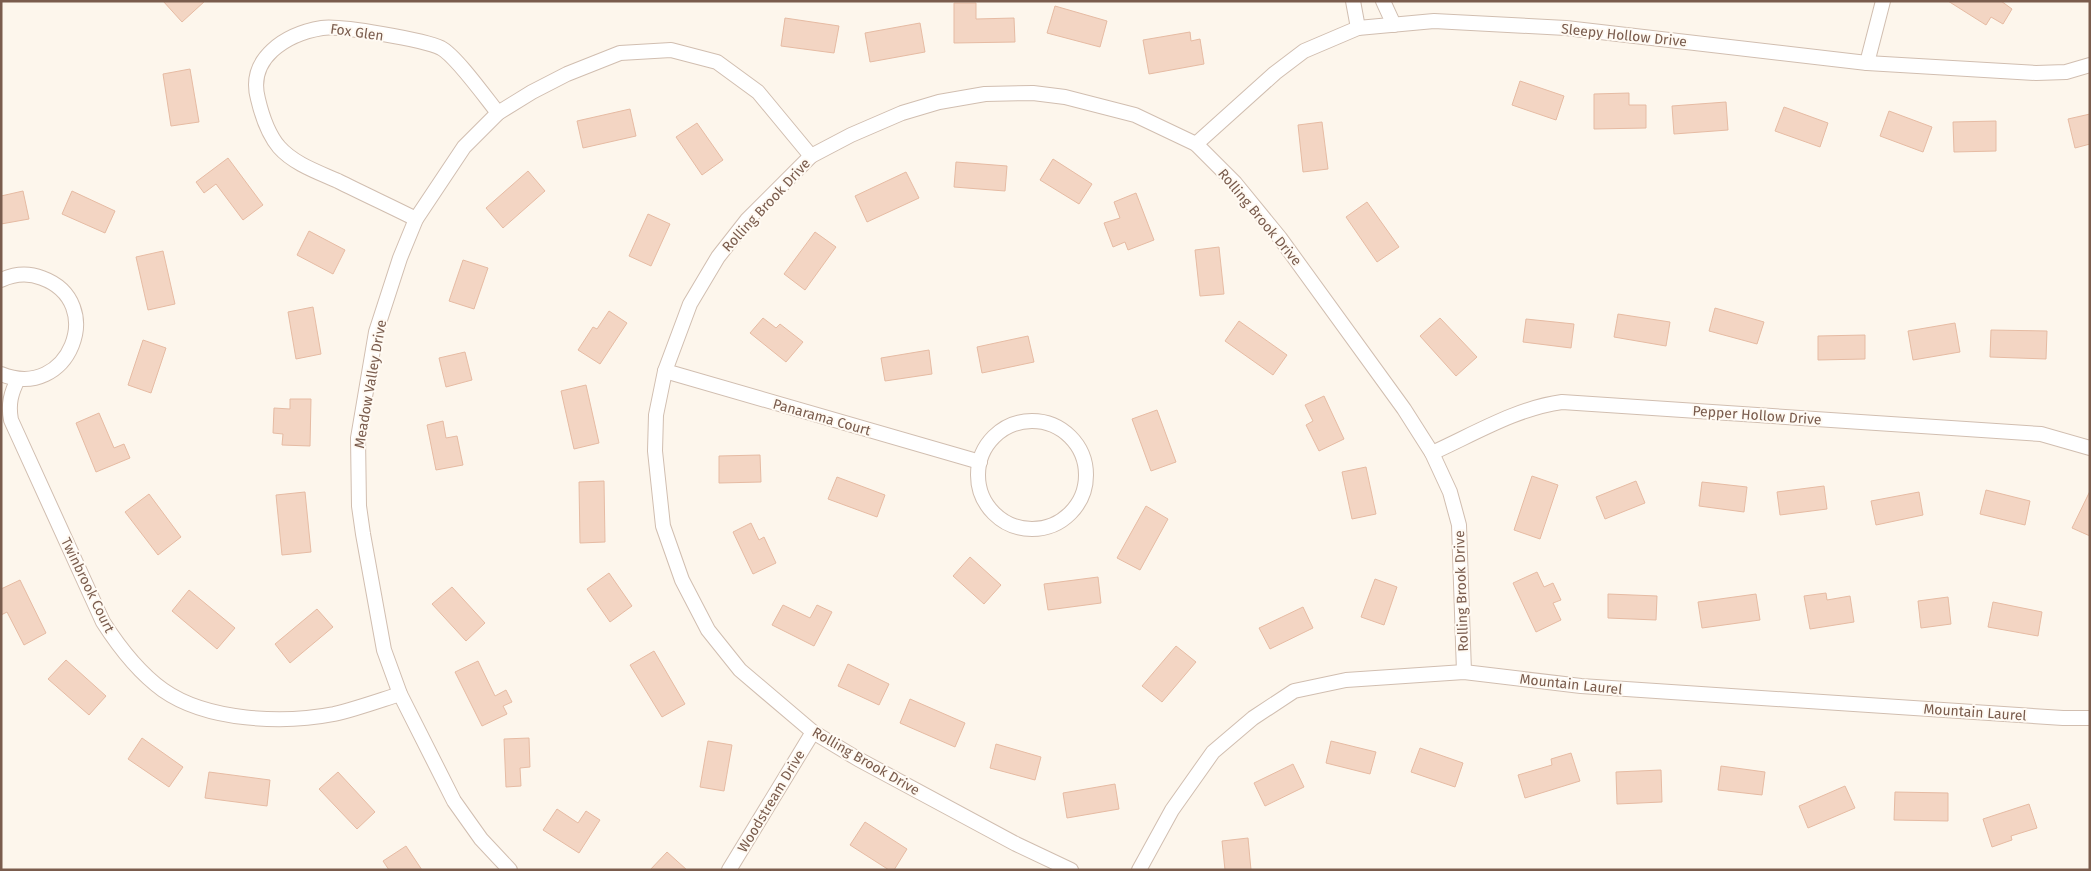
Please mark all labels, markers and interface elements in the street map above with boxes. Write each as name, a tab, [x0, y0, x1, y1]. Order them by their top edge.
street label: Fox Glen	[329, 20, 385, 45]
street label: Sleepy Hollow Drive	[1560, 20, 1688, 51]
street label: Rolling Brook Drive	[719, 155, 814, 256]
street label: Rolling Brook Drive	[1214, 165, 1305, 269]
street label: Meadow Valley Drive	[351, 319, 390, 450]
street label: Panarama Court	[771, 395, 874, 440]
street label: Pepper Hollow Drive	[1692, 403, 1822, 428]
street label: Rolling Brook Drive	[1451, 530, 1472, 652]
street label: Twinbrook Court	[57, 535, 118, 636]
street label: Mountain Laurel	[1519, 671, 1623, 698]
street label: Mountain Laurel	[1923, 700, 2027, 725]
street label: Rolling Brook Drive	[809, 724, 923, 799]
street label: Woodstream Drive	[734, 747, 809, 856]

